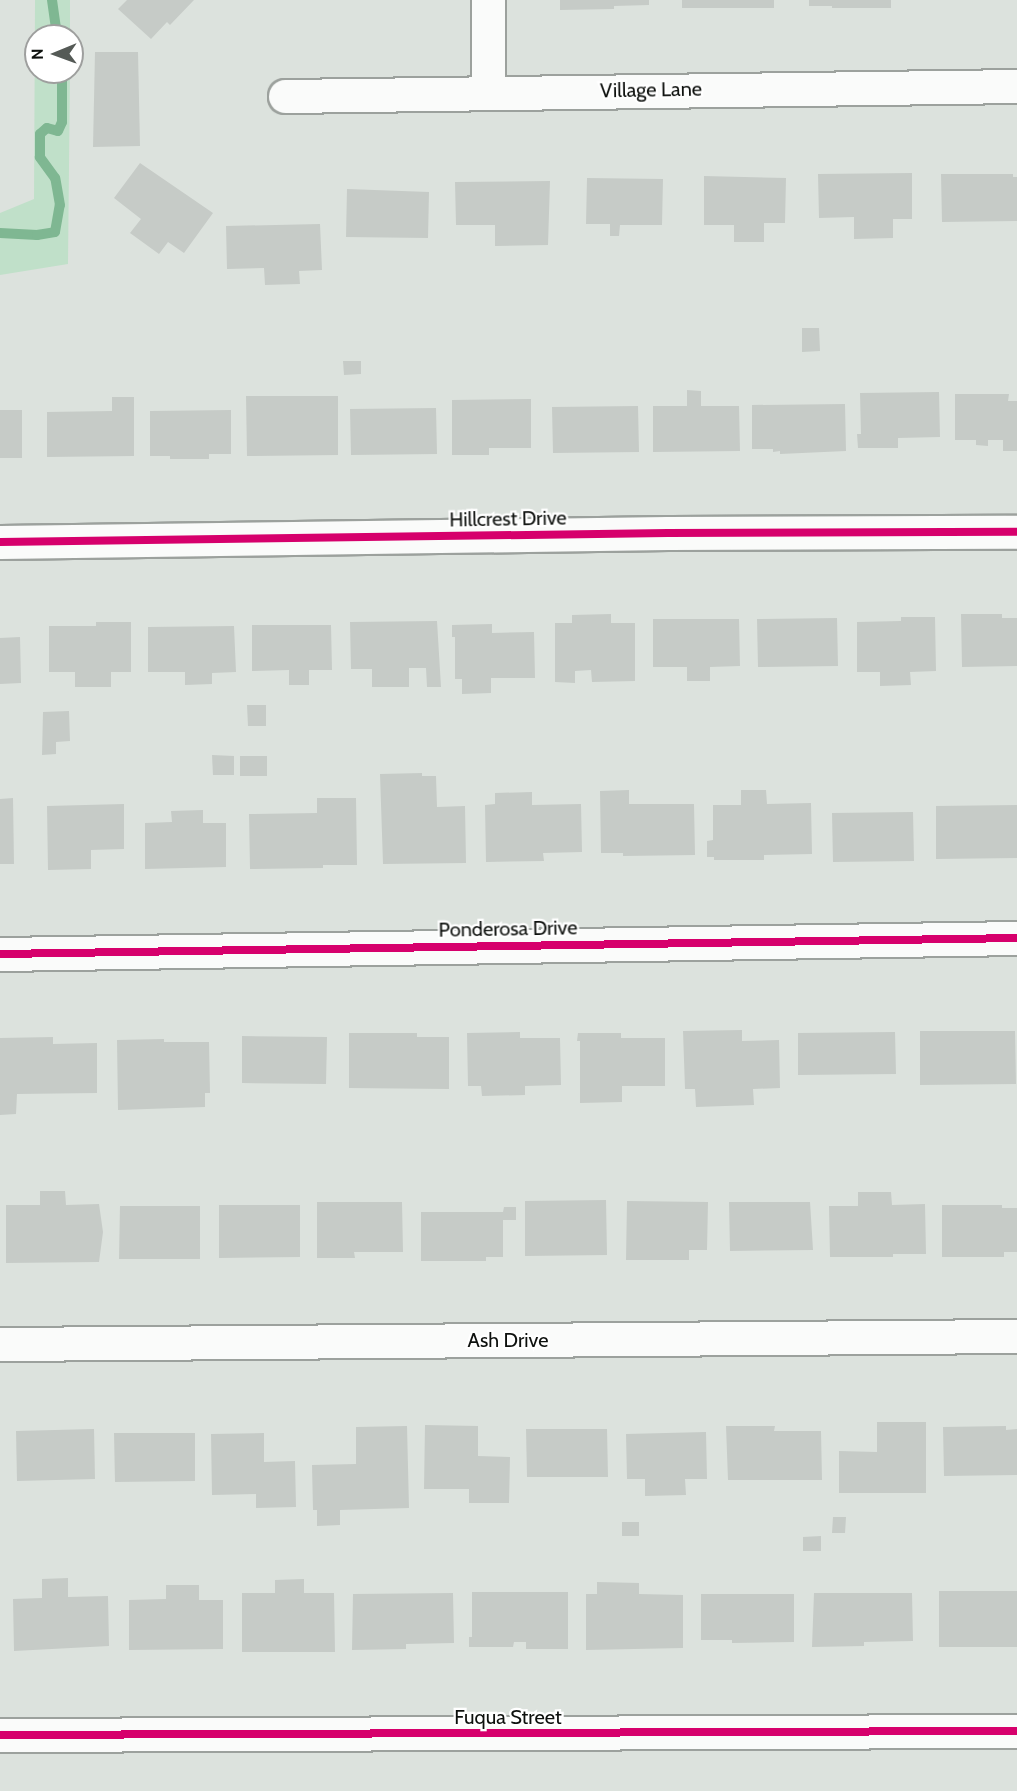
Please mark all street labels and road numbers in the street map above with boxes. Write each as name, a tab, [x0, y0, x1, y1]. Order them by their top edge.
street label: Village Lane	[600, 77, 702, 103]
street label: Hillcrest Drive	[449, 506, 567, 532]
street label: Ponderosa Drive	[438, 916, 578, 942]
street label: Ash Drive	[468, 1328, 548, 1352]
street label: Fuqua Street	[454, 1705, 562, 1729]

